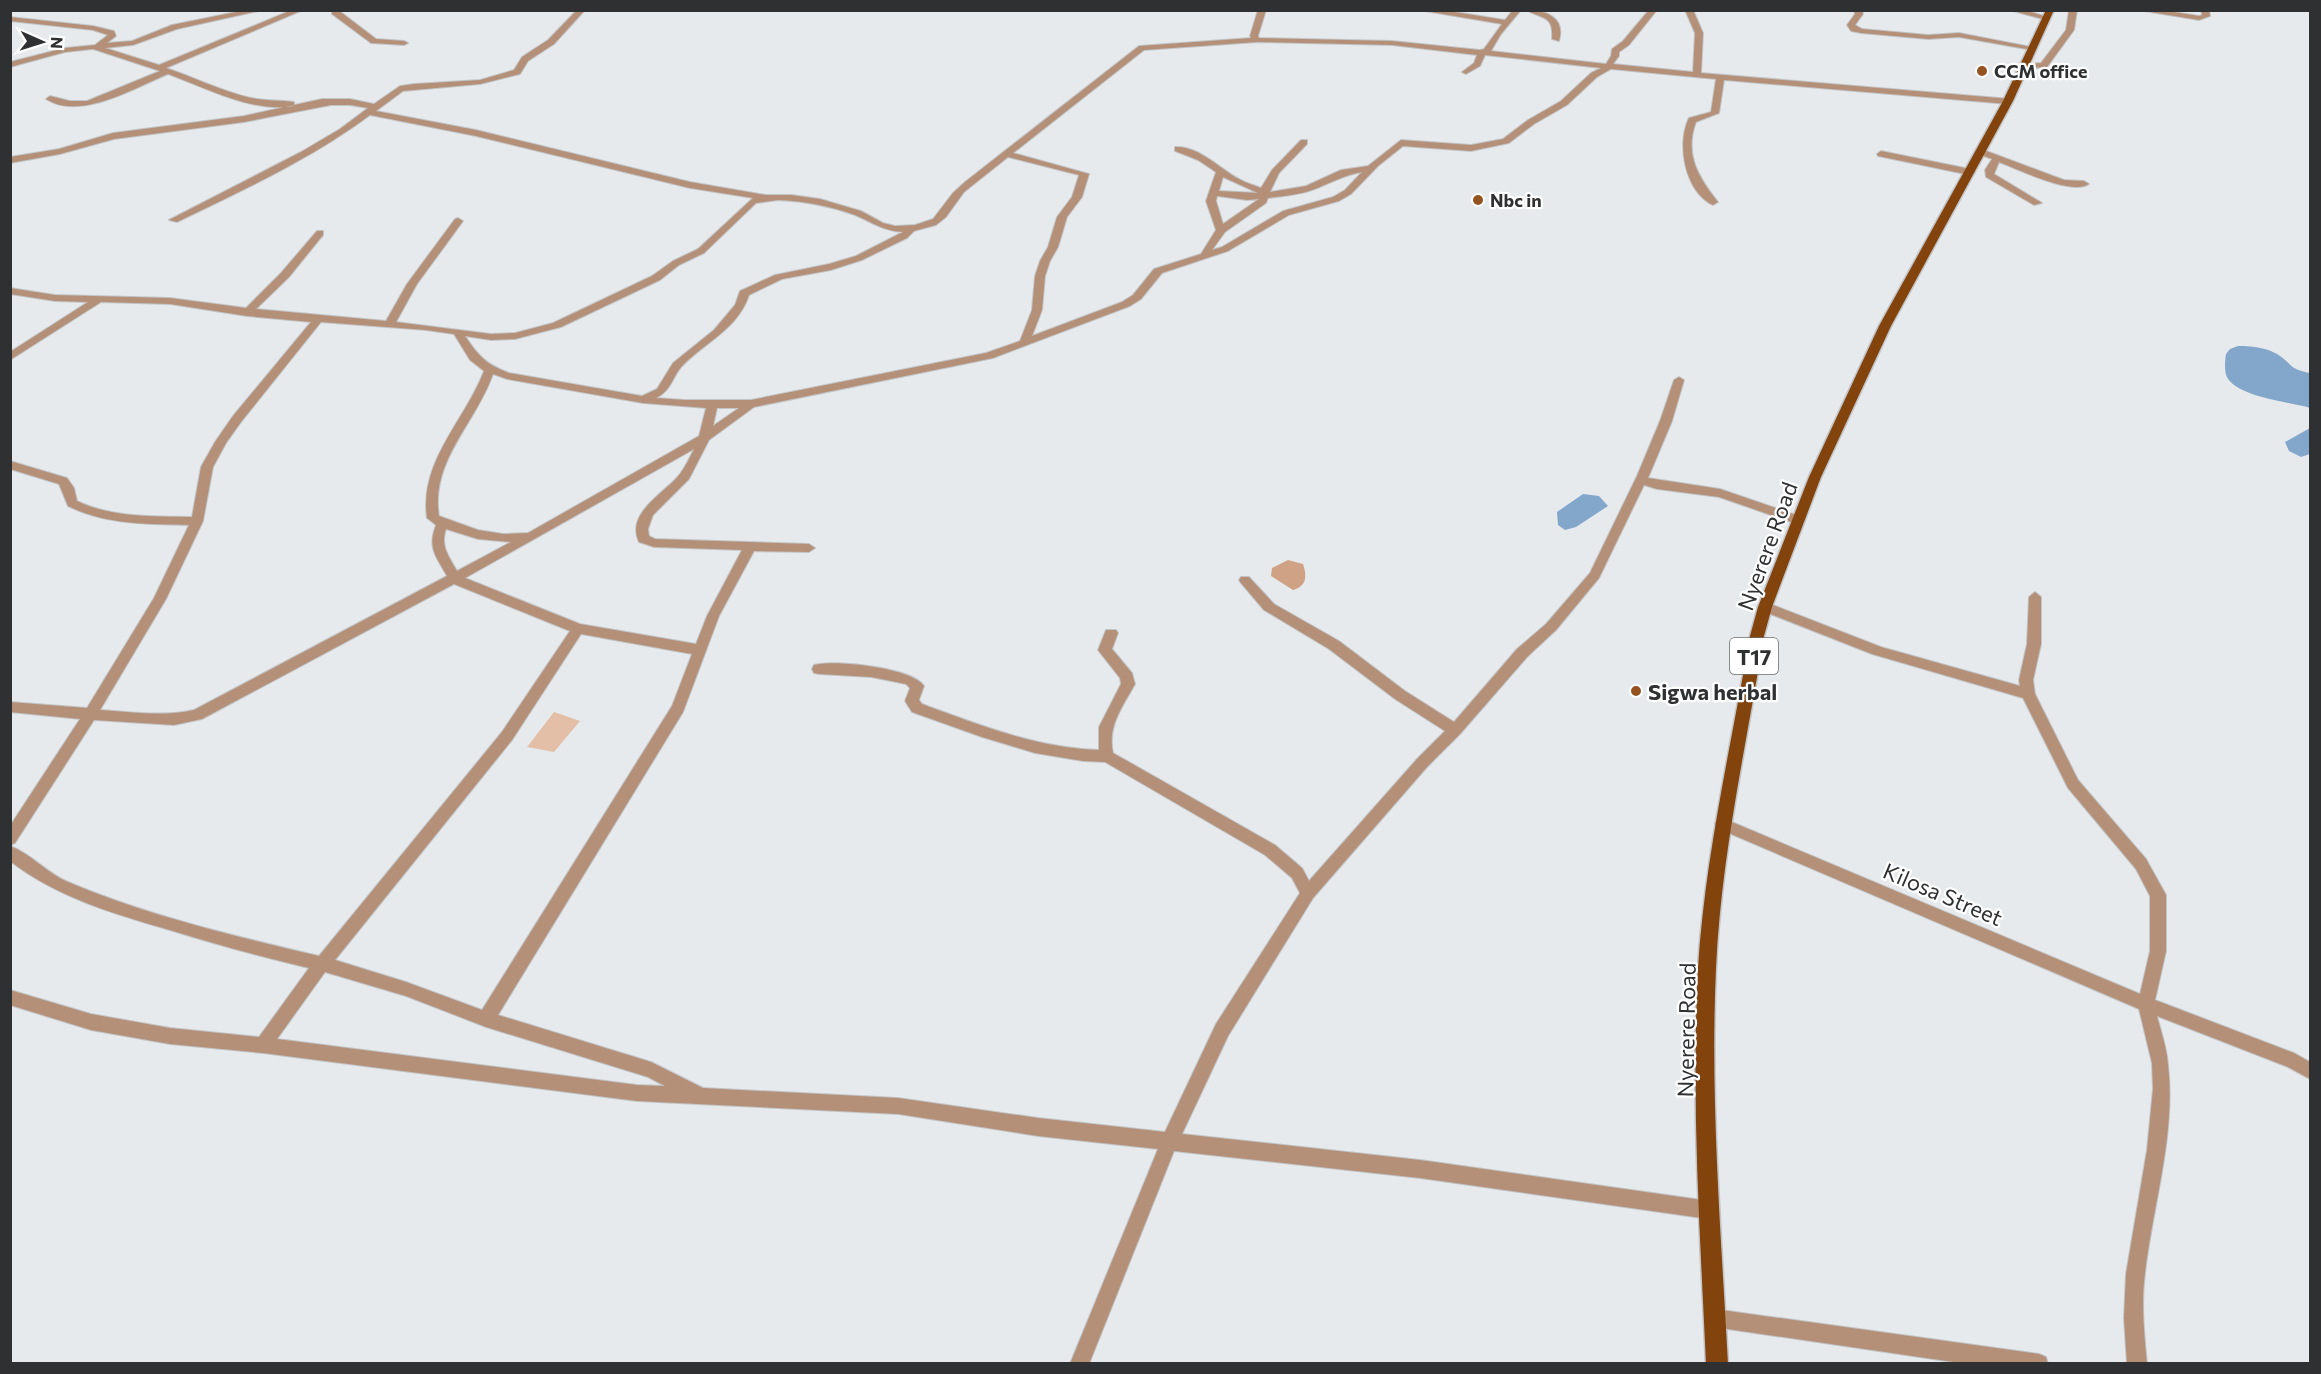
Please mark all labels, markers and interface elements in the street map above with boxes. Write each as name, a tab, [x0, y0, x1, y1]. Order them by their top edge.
north arrow	[12, 12, 72, 72]
text: N	[48, 36, 67, 49]
place label: CCM office	[1994, 60, 2088, 82]
marker: CCM office	[1975, 64, 1989, 78]
place label: Nbc in	[1490, 189, 1542, 211]
marker: Nbc in	[1471, 193, 1485, 207]
street label: Nyerere Road	[1731, 478, 1803, 614]
road number: T17	[1730, 638, 1778, 674]
place label: Sigwa herbal	[1648, 678, 1777, 705]
marker: Sigwa herbal	[1629, 684, 1643, 698]
street label: Kilosa Street	[1879, 857, 2007, 931]
street label: Nyerere Road	[1671, 962, 1701, 1098]

